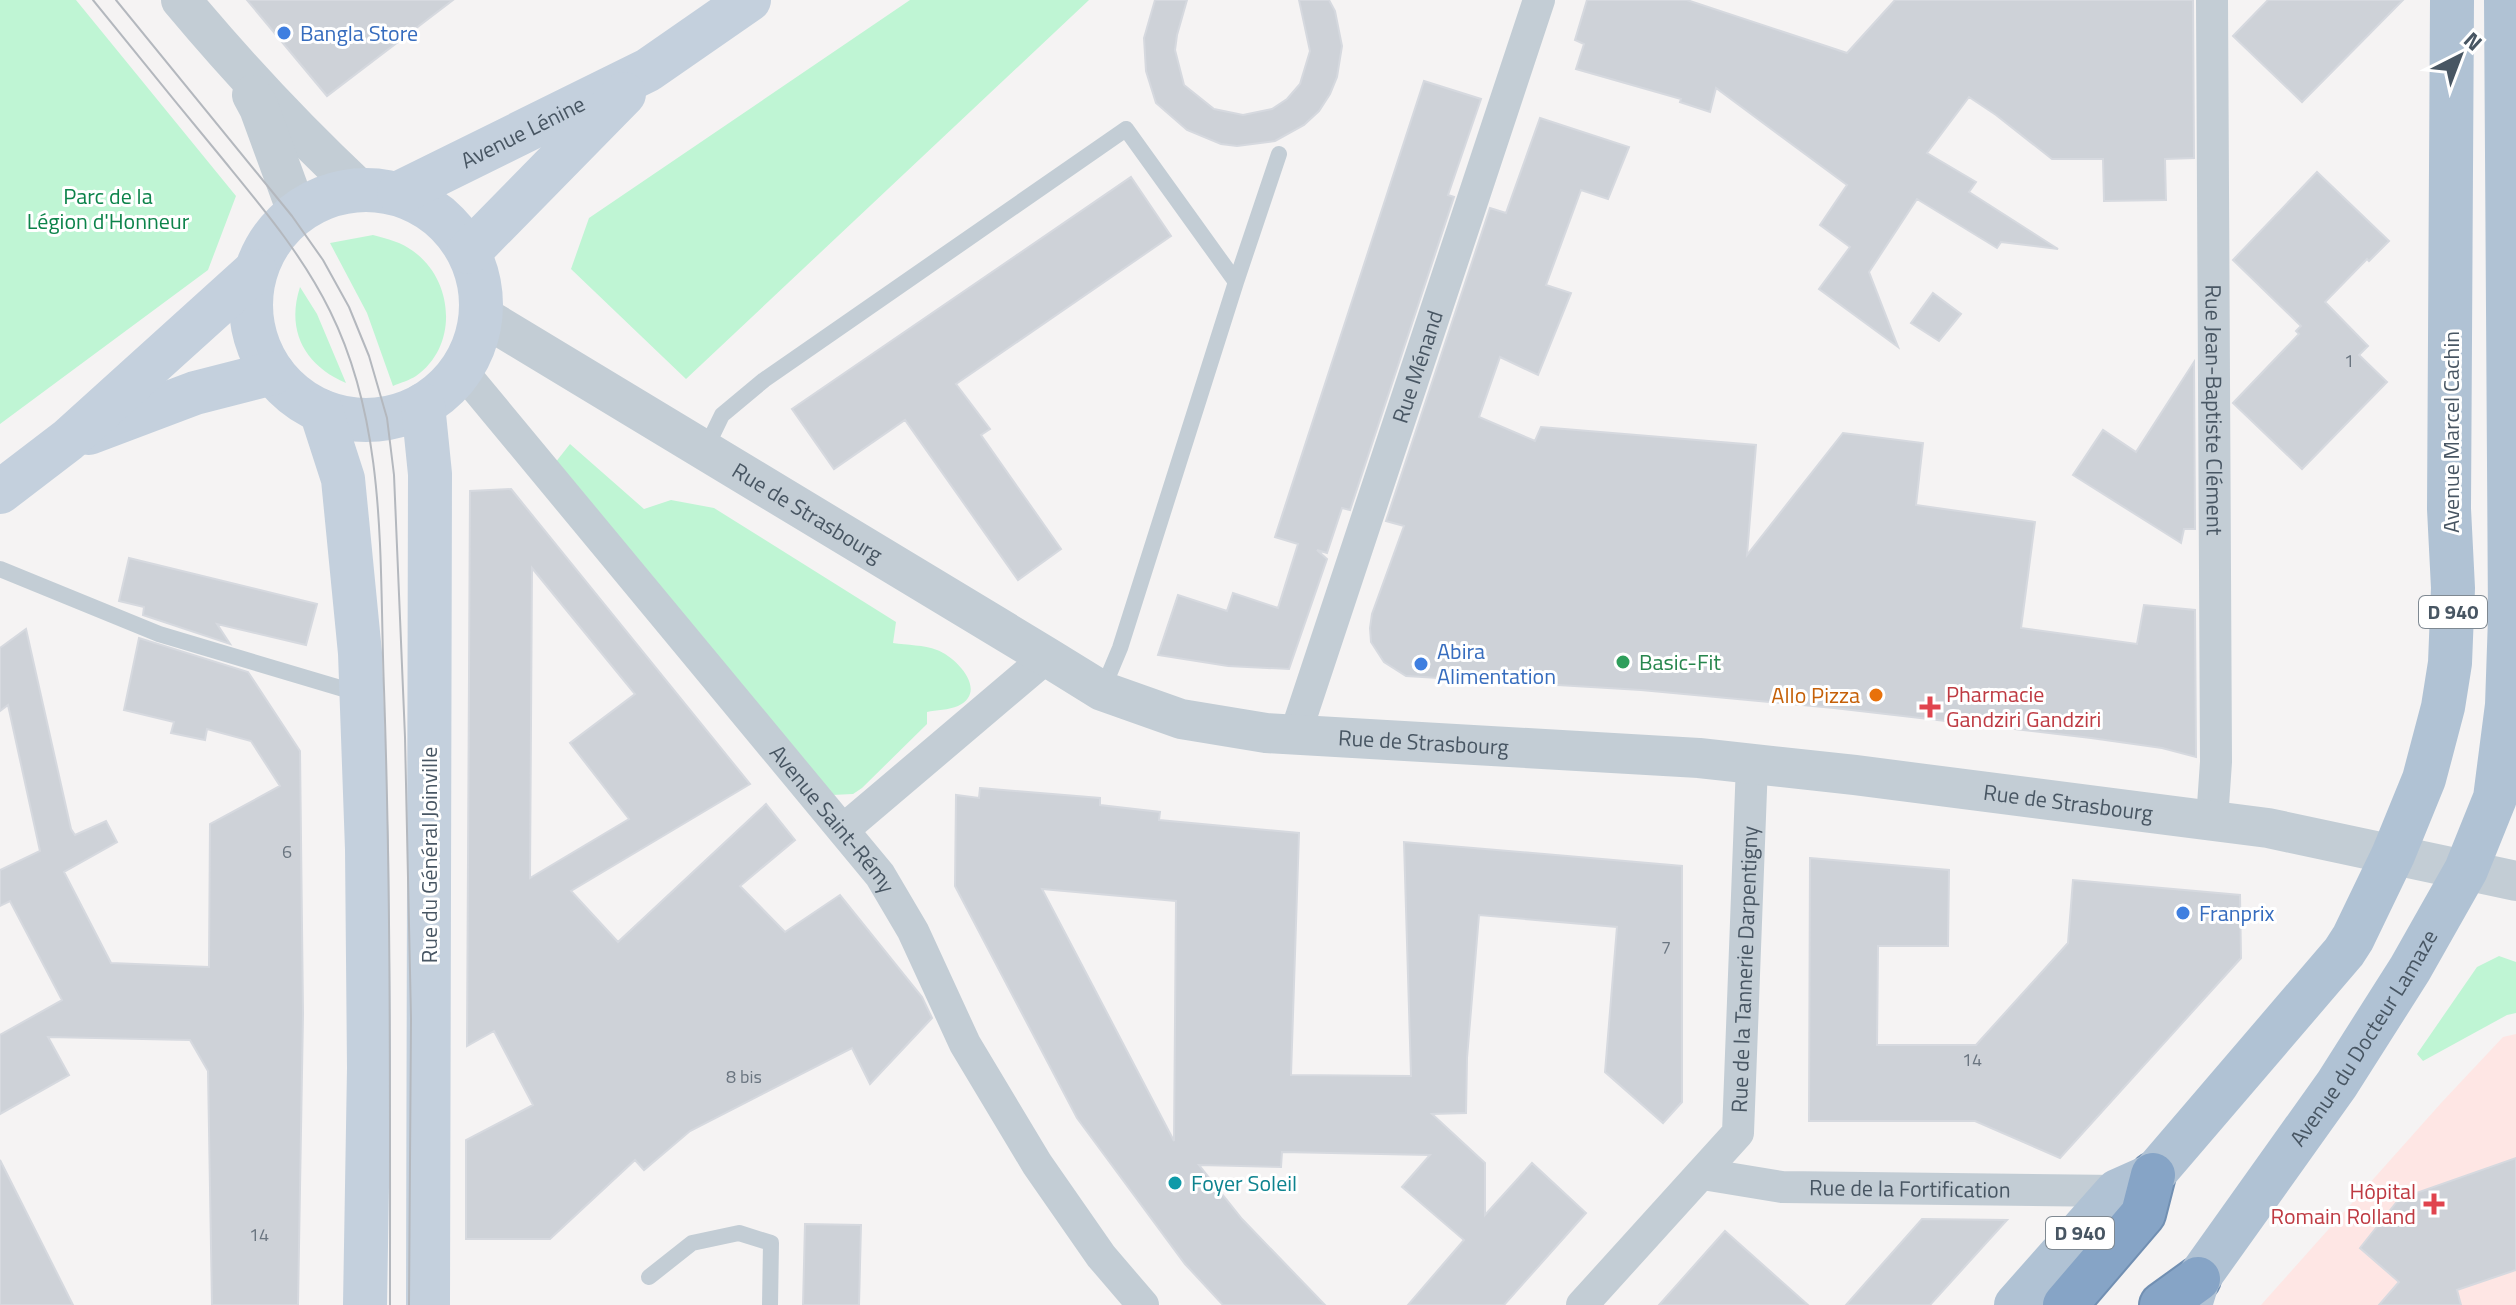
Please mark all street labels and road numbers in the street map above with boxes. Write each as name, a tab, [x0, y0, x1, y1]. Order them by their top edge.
street label: Avenue Lénine	[455, 87, 591, 177]
street label: Rue Jean-Baptiste Clément	[2196, 284, 2232, 536]
street label: Rue Ménand	[1383, 306, 1452, 428]
street label: Avenue Marcel Cachin	[2434, 331, 2468, 533]
street label: Rue de Strasbourg	[726, 454, 889, 571]
road number: D 940	[2419, 596, 2487, 628]
street label: Rue de Strasbourg	[1337, 720, 1510, 764]
street label: Avenue Saint-Rémy	[762, 737, 904, 900]
street label: Rue du Général Joinville	[412, 747, 446, 963]
street label: Rue de Strasbourg	[1981, 775, 2155, 830]
street label: Rue de la Tannerie Darpentigny	[1722, 825, 1767, 1113]
street label: Avenue du Docteur Lamaze	[2281, 923, 2446, 1153]
street label: Rue de la Fortification	[1809, 1170, 2011, 1207]
road number: D 940	[2046, 1217, 2114, 1249]

